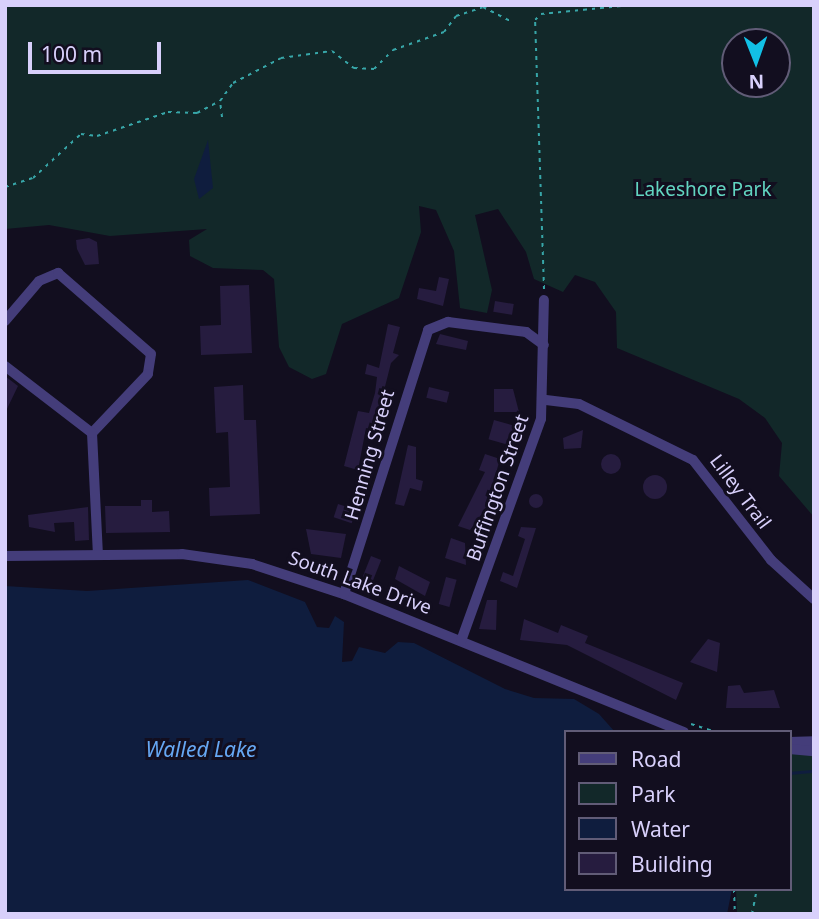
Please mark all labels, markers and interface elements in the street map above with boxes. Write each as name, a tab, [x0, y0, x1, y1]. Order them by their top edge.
scale bar	[32, 28, 164, 72]
north arrow	[721, 28, 791, 98]
text: 100 m	[41, 40, 102, 68]
text: N	[748, 69, 764, 95]
park label: Lakeshore Park	[634, 179, 772, 201]
street label: Henning Street	[340, 387, 400, 523]
street label: Buffington Street	[462, 412, 534, 564]
street label: Lilley Trail	[705, 450, 775, 534]
street label: South Lake Drive	[285, 547, 435, 619]
legend	[564, 730, 791, 891]
water label: Walled Lake	[146, 736, 256, 762]
text: Road	[631, 745, 681, 773]
text: Park	[631, 780, 675, 808]
text: Water	[631, 815, 690, 843]
text: Building	[631, 850, 713, 878]

